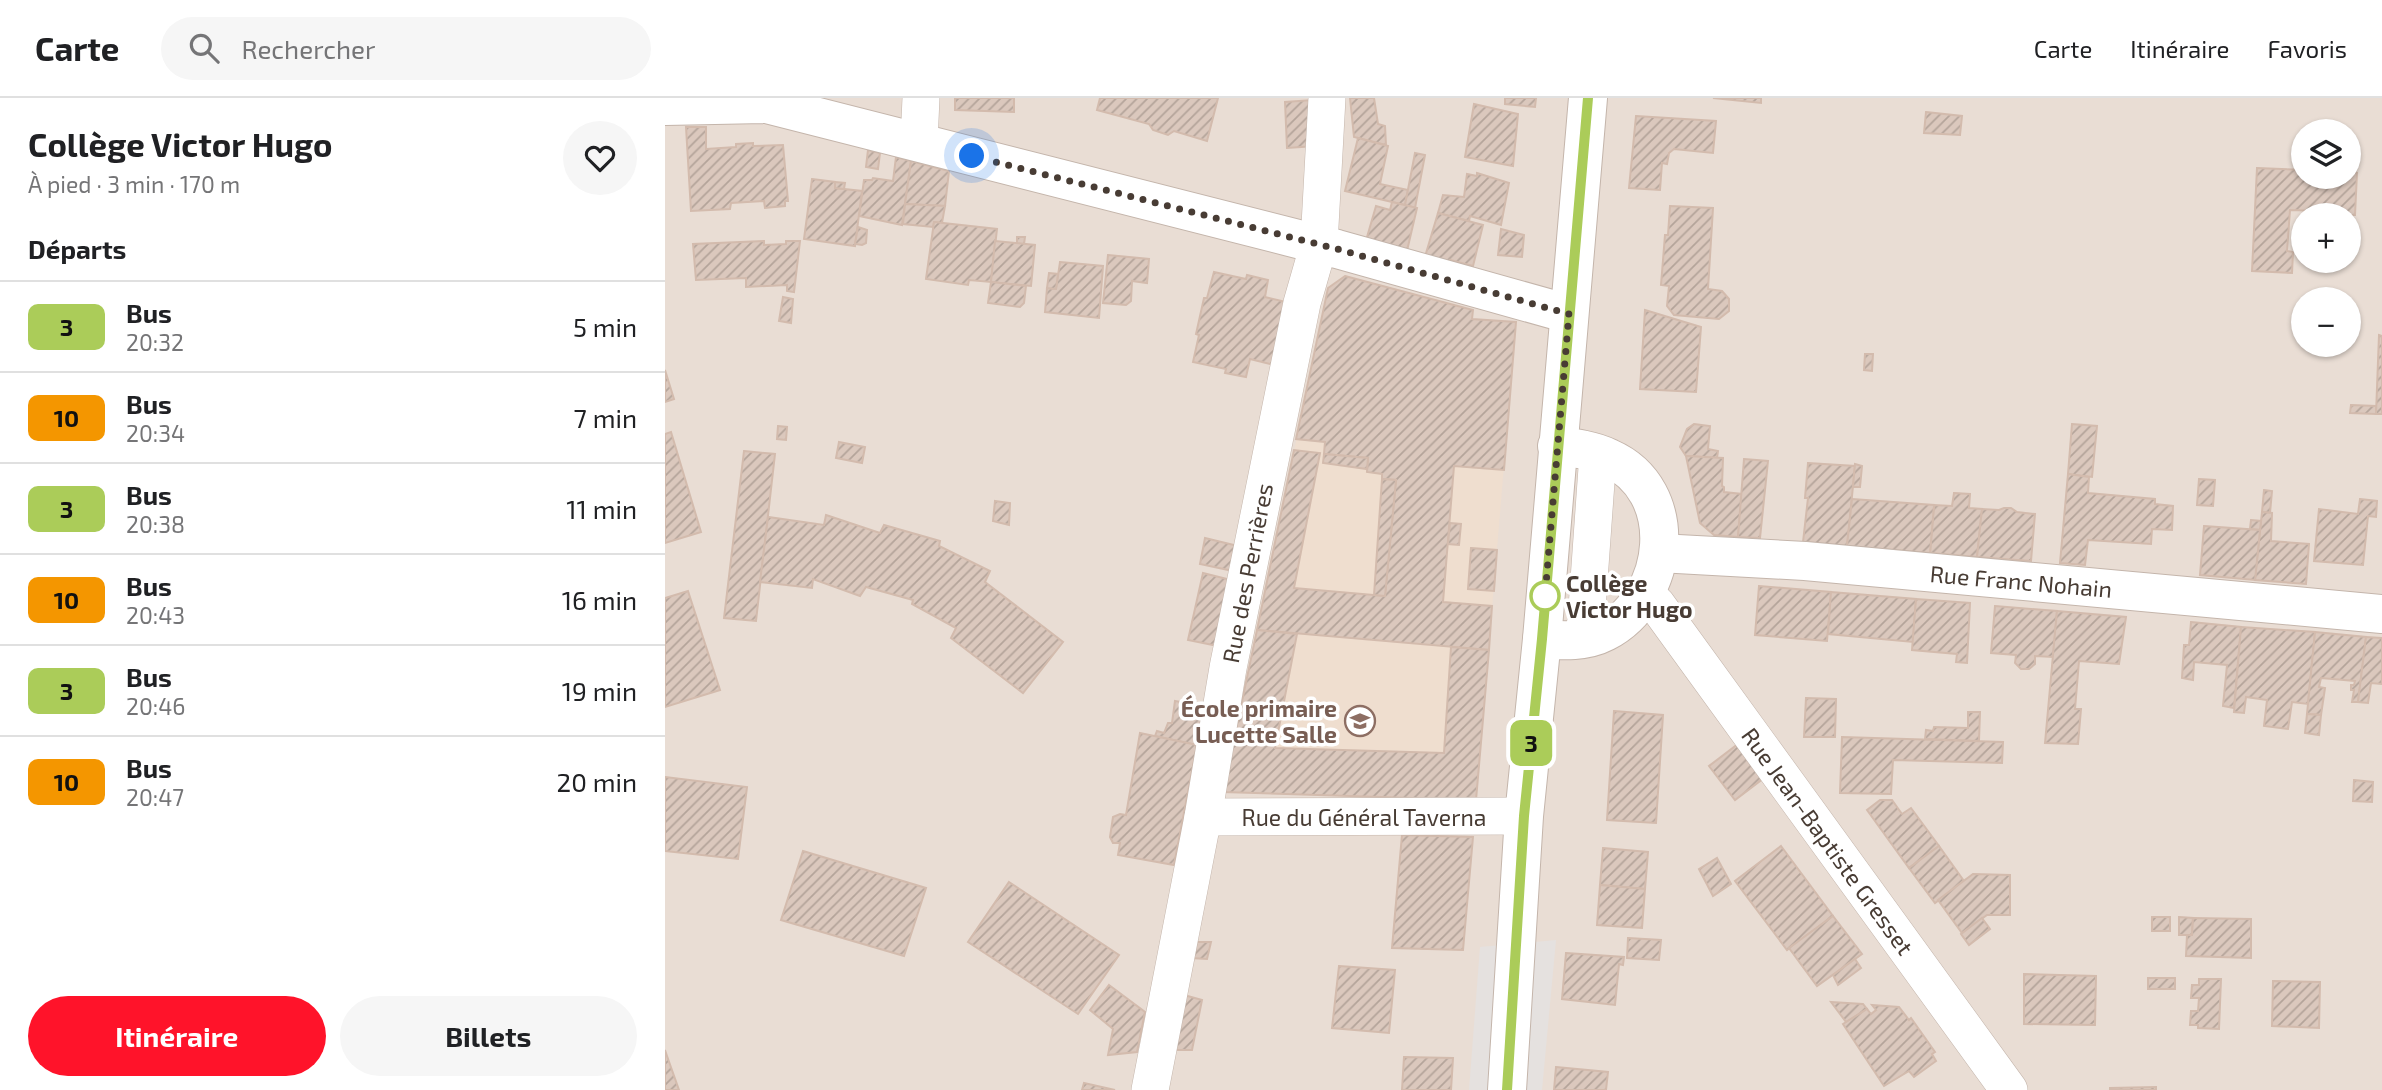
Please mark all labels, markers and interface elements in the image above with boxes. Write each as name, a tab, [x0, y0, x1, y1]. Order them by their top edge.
search box	[161, 17, 651, 80]
text: Carte	[35, 28, 119, 68]
icon: search	[185, 29, 223, 67]
text: Rechercher	[241, 33, 375, 64]
text: Carte	[2034, 34, 2092, 63]
text: Itinéraire	[2130, 34, 2229, 63]
text: Favoris	[2267, 34, 2347, 63]
map controls	[2291, 119, 2361, 357]
button: layers	[2291, 119, 2361, 189]
button: heart	[563, 121, 637, 195]
text: Collège Victor Hugo	[28, 124, 333, 164]
your location	[954, 138, 989, 173]
text: À pied · 3 min · 170 m	[28, 170, 240, 198]
button: +	[2291, 203, 2361, 273]
text: Départs	[28, 233, 126, 264]
button: −	[2291, 287, 2361, 357]
text: Bus	[126, 297, 172, 328]
text: 5 min	[573, 311, 637, 342]
text: 3	[60, 312, 73, 341]
text: 20:32	[126, 328, 184, 356]
text: Bus	[126, 388, 172, 419]
text: 7 min	[574, 402, 637, 433]
text: 10	[54, 403, 79, 432]
text: 20:34	[126, 419, 185, 447]
text: Bus	[126, 479, 172, 510]
street label: Rue des Perrières	[1216, 481, 1278, 665]
text: 11 min	[566, 493, 637, 524]
text: 3	[60, 494, 73, 523]
text: 20:38	[126, 510, 185, 538]
street label: Rue Franc Nohain	[1929, 559, 2113, 603]
place label: Collège Victor Hugo	[1566, 569, 1692, 623]
text: Bus	[126, 570, 172, 601]
marker: Collège Victor Hugo	[1530, 581, 1560, 611]
text: 16 min	[562, 584, 637, 615]
text: 10	[54, 585, 79, 614]
text: 20:43	[126, 601, 185, 629]
text: Bus	[126, 661, 172, 692]
text: 19 min	[562, 675, 637, 706]
text: 3	[60, 676, 73, 705]
text: 20:46	[126, 692, 186, 720]
place label: École primaire Lucette Salle	[1181, 694, 1337, 748]
school or university icon: École primaire Lucette Salle	[1343, 704, 1377, 738]
line badge: 3	[1508, 720, 1554, 766]
street label: Rue Jean-Baptiste Gresset	[1736, 722, 1920, 960]
text: 3	[1524, 728, 1538, 757]
text: Bus	[126, 752, 172, 783]
text: 20 min	[557, 766, 637, 797]
text: 10	[54, 767, 79, 796]
text: 20:47	[126, 783, 184, 811]
street label: Rue du Général Taverna	[1242, 803, 1486, 831]
button: Itinéraire	[28, 996, 326, 1076]
button: Billets	[340, 996, 637, 1076]

